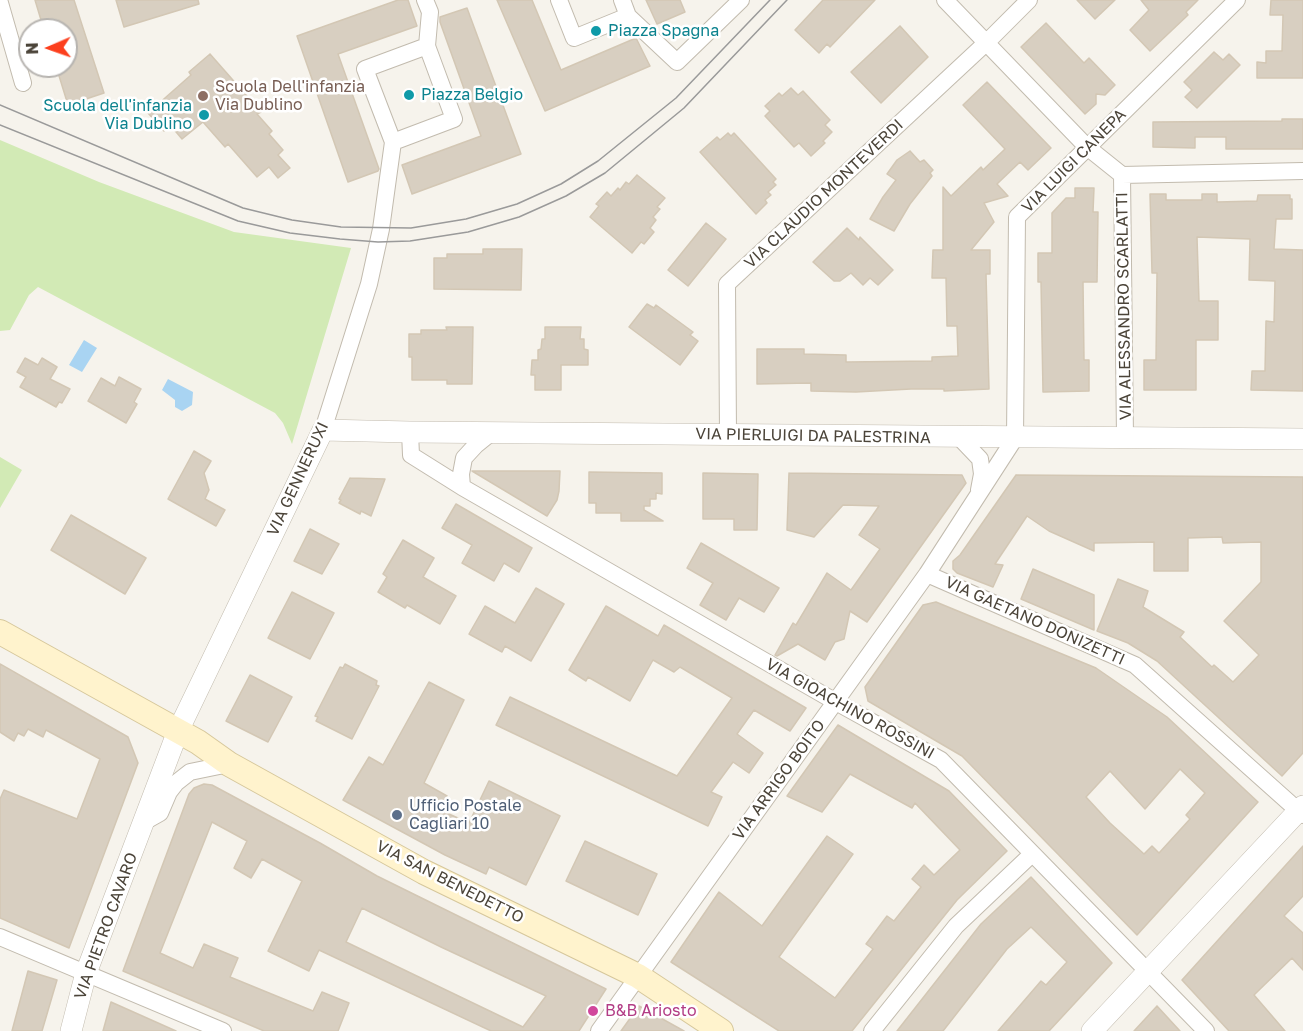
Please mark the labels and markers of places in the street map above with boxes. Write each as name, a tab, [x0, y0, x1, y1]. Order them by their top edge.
place label: Piazza Spagna	[608, 21, 719, 41]
marker: Piazza Spagna	[589, 24, 603, 38]
place label: Scuola Dell'infanzia Via Dublino	[215, 77, 365, 115]
place label: Piazza Belgio	[421, 85, 523, 105]
marker: Piazza Belgio	[402, 88, 416, 102]
marker: Scuola Dell'infanzia Via Dublino	[196, 89, 210, 103]
place label: Scuola dell'infanzia Via Dublino	[43, 96, 192, 134]
marker: Scuola dell'infanzia Via Dublino	[197, 108, 211, 122]
place label: Ufficio Postale Cagliari 10	[409, 796, 521, 834]
marker: Ufficio Postale Cagliari 10	[390, 808, 404, 822]
place label: B&B Ariosto	[605, 1001, 696, 1021]
marker: B&B Ariosto	[586, 1004, 600, 1018]

